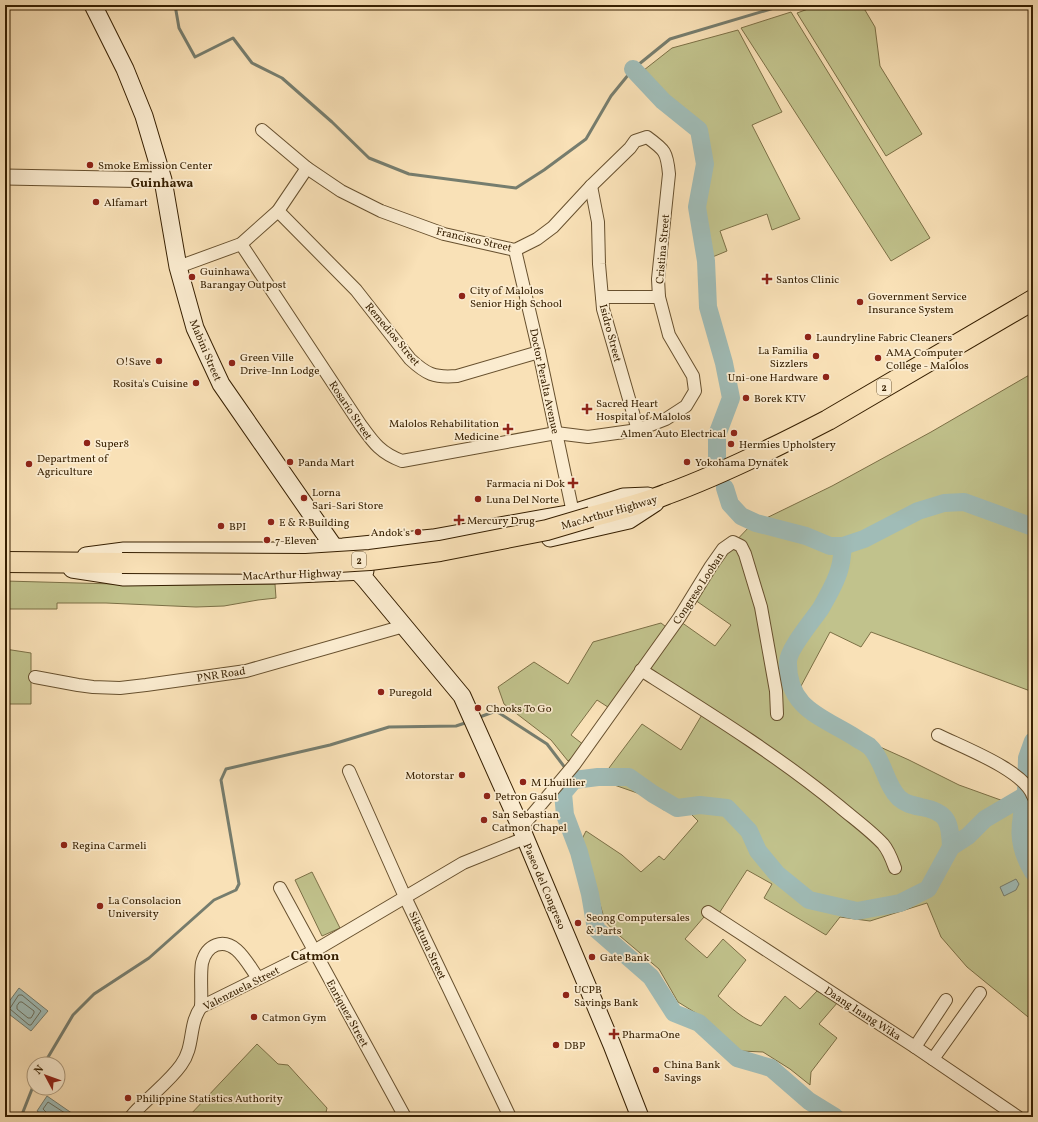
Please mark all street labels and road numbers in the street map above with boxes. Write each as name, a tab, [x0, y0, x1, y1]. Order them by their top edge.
street label: Cristina Street	[653, 213, 674, 285]
street label: Francisco Street	[434, 224, 513, 256]
street label: Remedios Street	[361, 300, 423, 370]
street label: Isidro Street	[595, 303, 625, 364]
street label: Mabini Street	[185, 317, 224, 384]
street label: Doctor Peralta Avenue	[525, 327, 562, 435]
street label: Rosario Street	[324, 378, 375, 443]
road number: 2	[877, 379, 891, 395]
street label: MacArthur Highway	[560, 493, 659, 534]
street label: Congreso Looban	[670, 549, 729, 628]
road number: 2	[352, 552, 366, 568]
street label: MacArthur Highway	[242, 566, 342, 585]
street label: PNR Road	[196, 664, 247, 687]
street label: Paseo del Congreso	[519, 841, 569, 932]
street label: Sikatuna Street	[404, 909, 449, 982]
street label: Valenzuela Street	[201, 964, 283, 1015]
street label: Enriquez Street	[322, 977, 372, 1050]
street label: Daang Inang Wika	[821, 984, 904, 1045]

